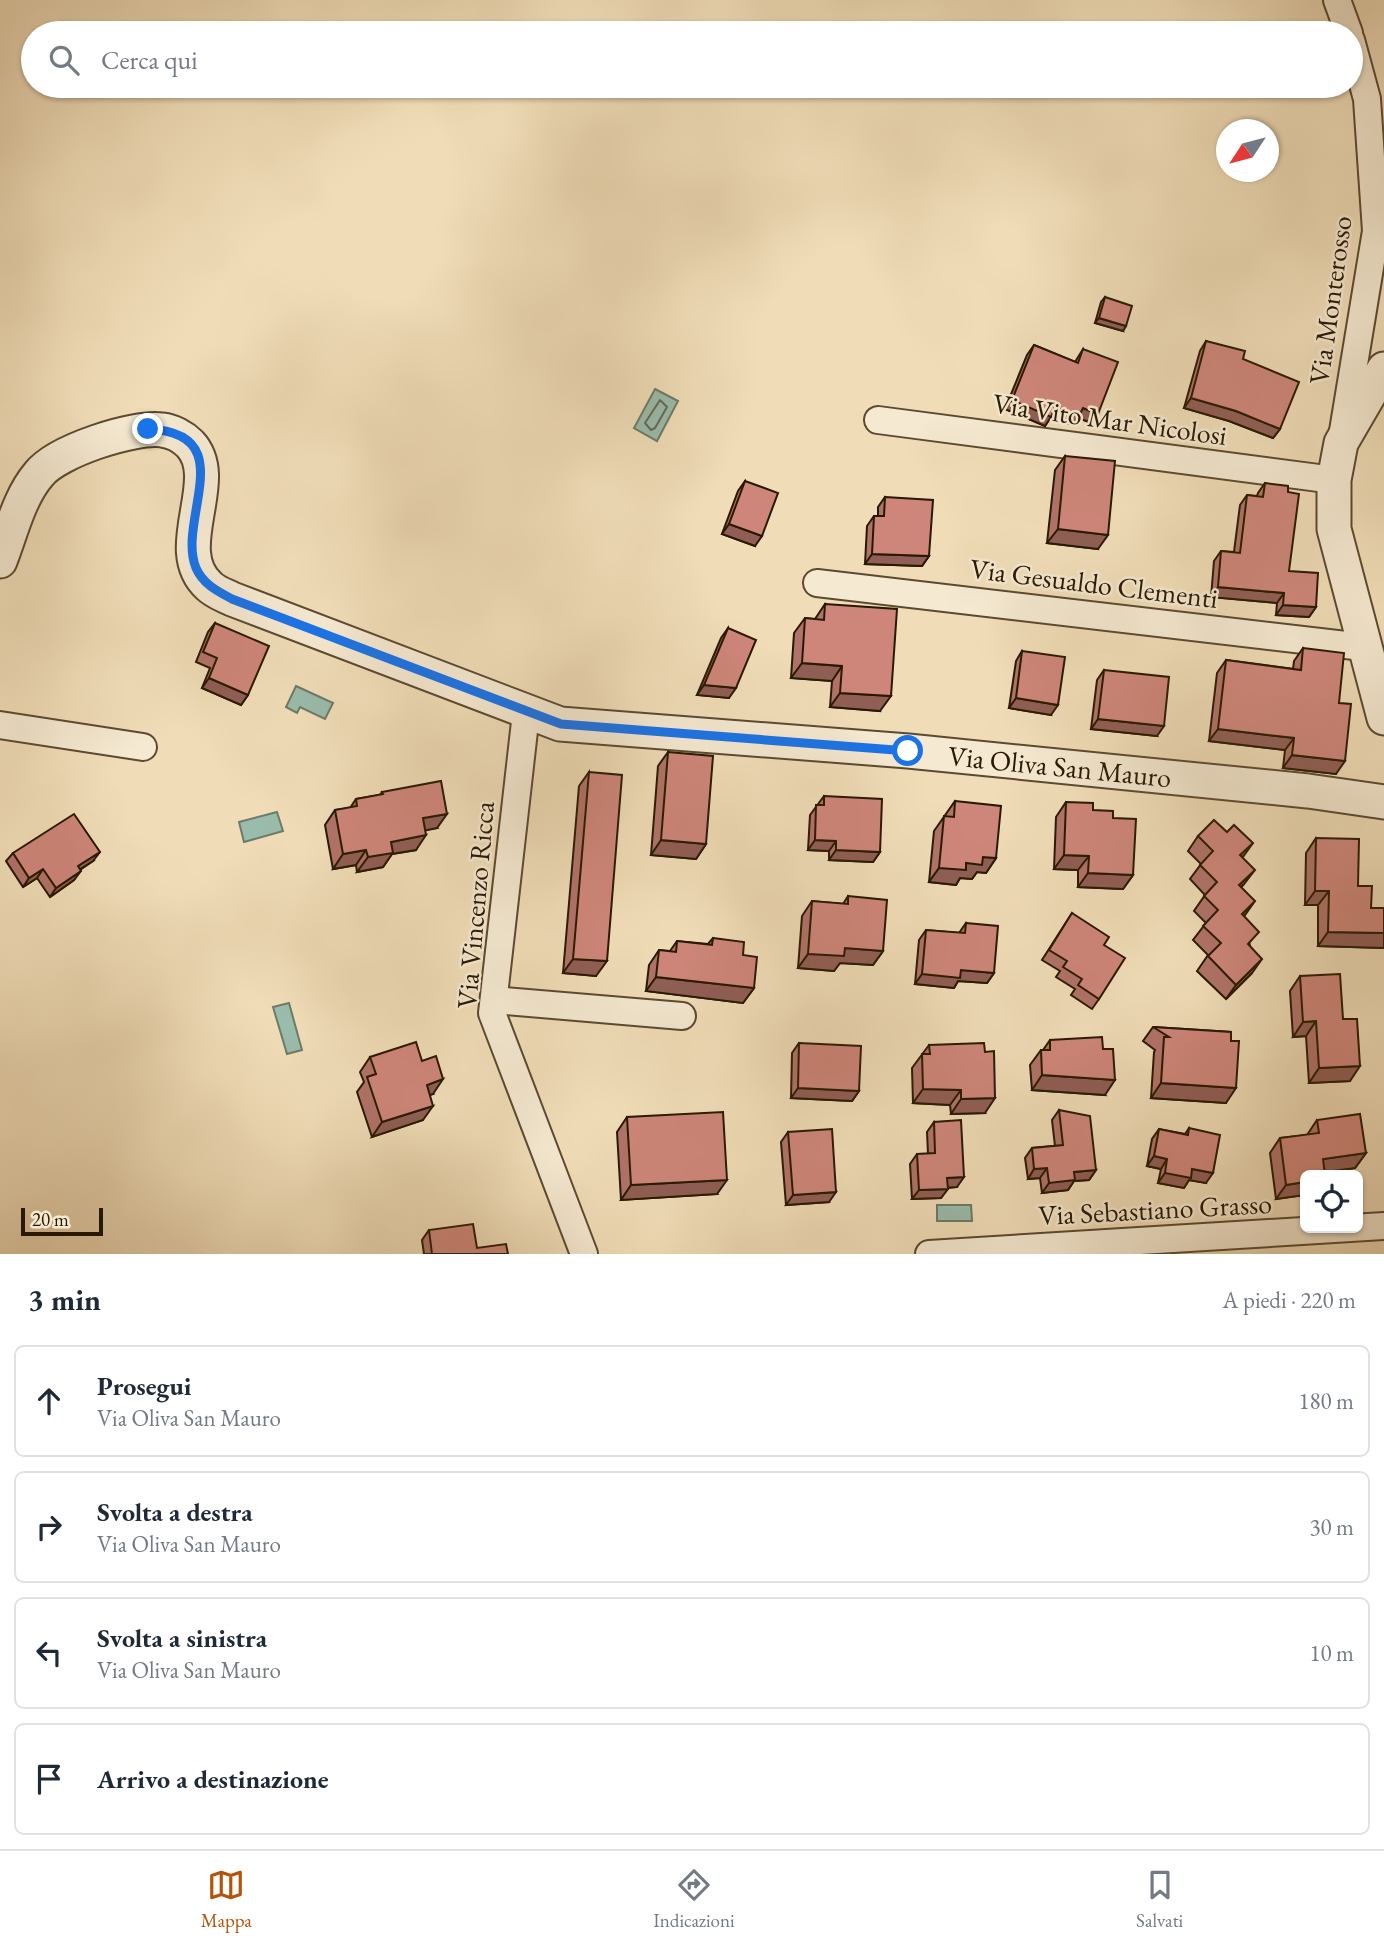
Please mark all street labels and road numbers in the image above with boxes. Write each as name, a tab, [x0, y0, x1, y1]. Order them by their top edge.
street label: Via Monterosso	[1300, 213, 1360, 387]
street label: Via Vito Mar Nicolosi	[991, 385, 1229, 453]
street label: Via Gesualdo Clementi	[968, 550, 1220, 616]
street label: Via Oliva San Mauro	[946, 737, 1173, 795]
street label: Via Vincenzo Ricca	[448, 799, 502, 1010]
street label: Via Sebastiano Grasso	[1037, 1185, 1273, 1233]

